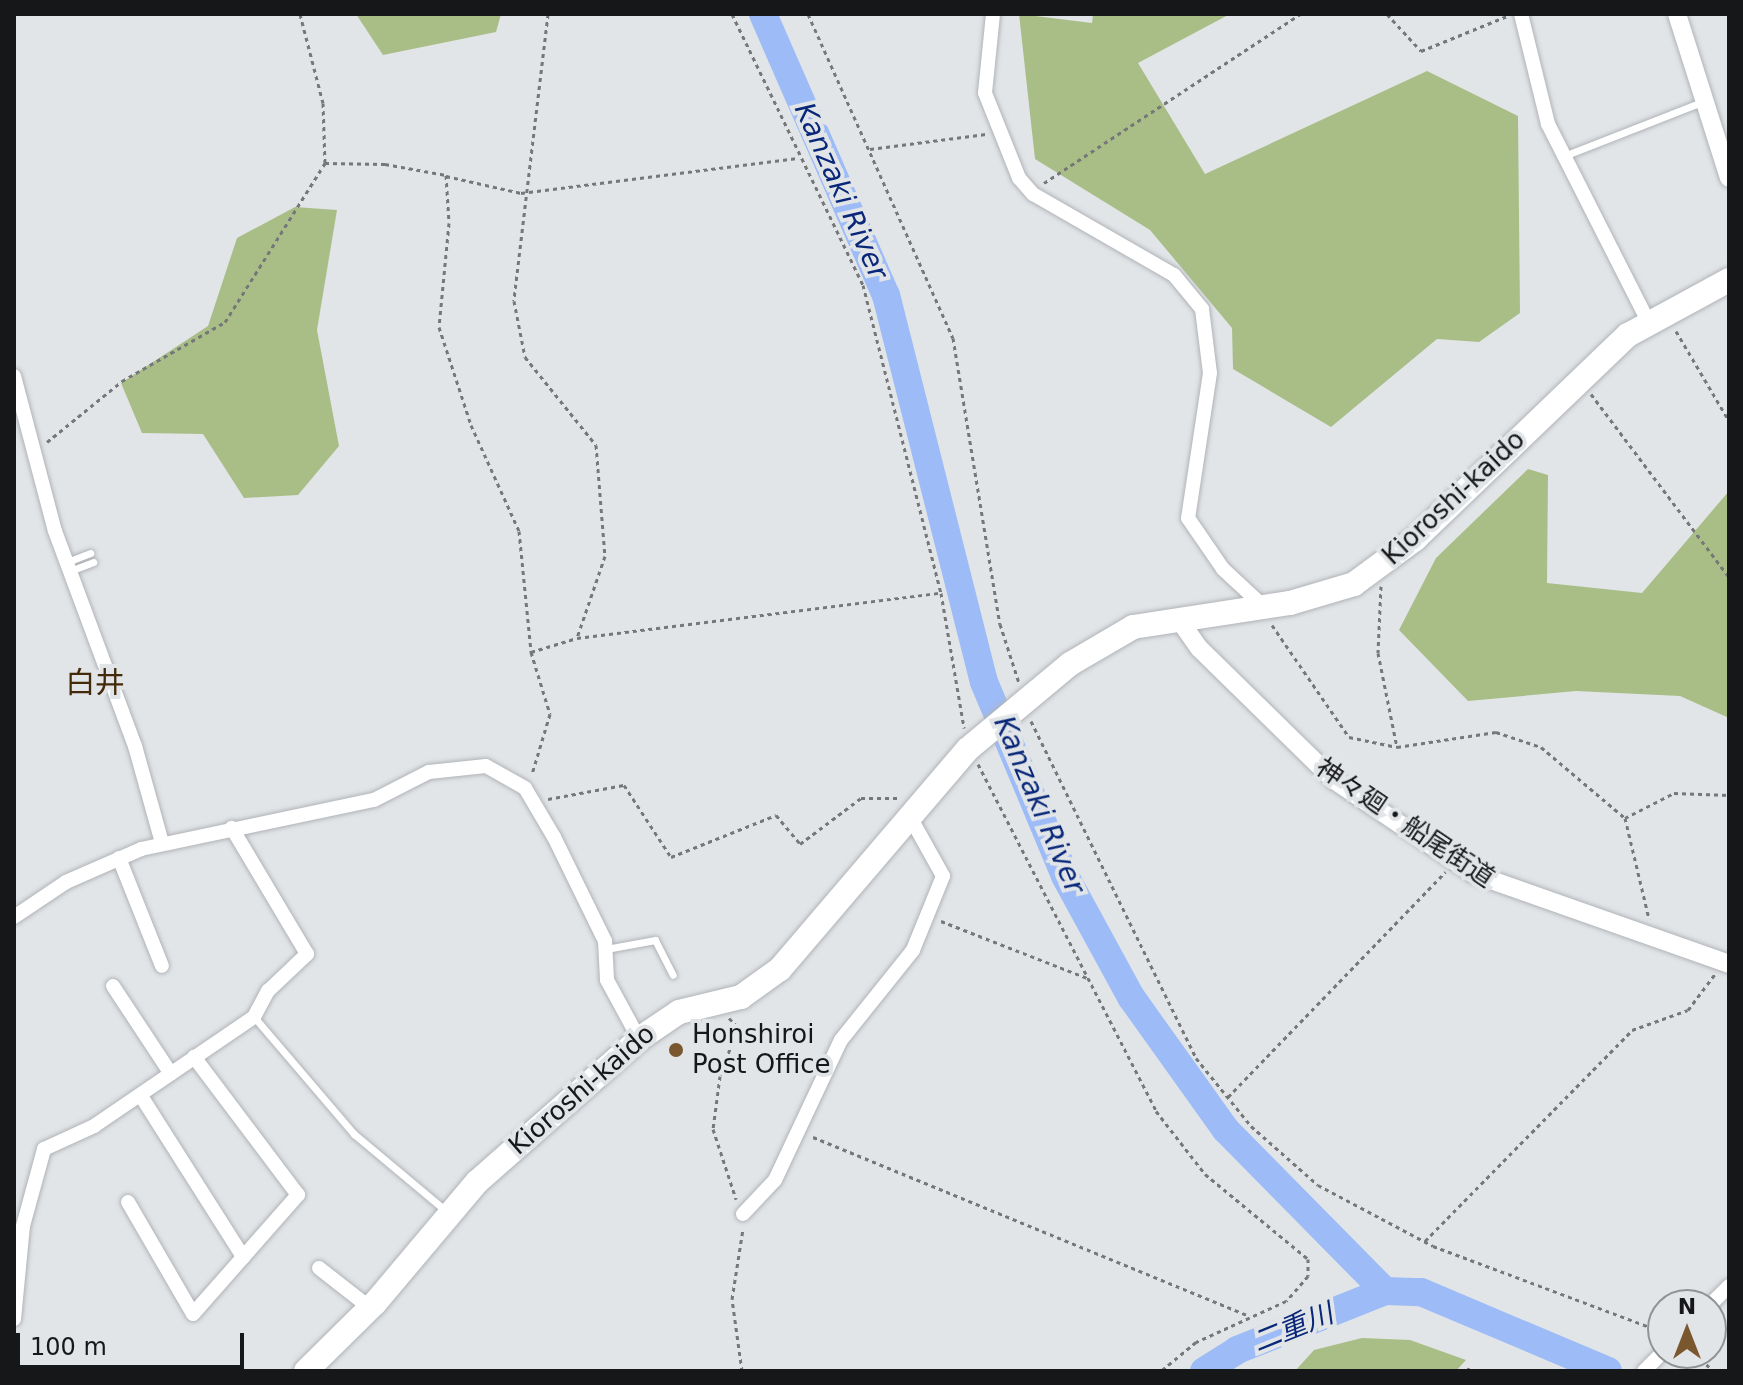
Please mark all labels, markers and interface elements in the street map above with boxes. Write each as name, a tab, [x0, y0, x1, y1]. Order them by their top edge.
water label: Kanzaki River	[787, 98, 895, 284]
street label: Kioroshi-kaido	[1376, 424, 1532, 572]
district label: 白井	[65, 665, 125, 701]
water label: Kanzaki River	[987, 711, 1091, 899]
street label: 神々廻・船尾街道	[1310, 752, 1500, 894]
street label: Kioroshi-kaido	[503, 1018, 661, 1162]
place label: Honshiroi Post Office	[692, 1019, 831, 1080]
marker: Honshiroi Post Office	[667, 1041, 685, 1059]
north arrow	[1647, 1289, 1727, 1369]
text: N	[1678, 1294, 1696, 1319]
water label: 二重川	[1248, 1297, 1338, 1359]
scale bar	[20, 1317, 248, 1367]
text: 100 m	[30, 1333, 107, 1361]

